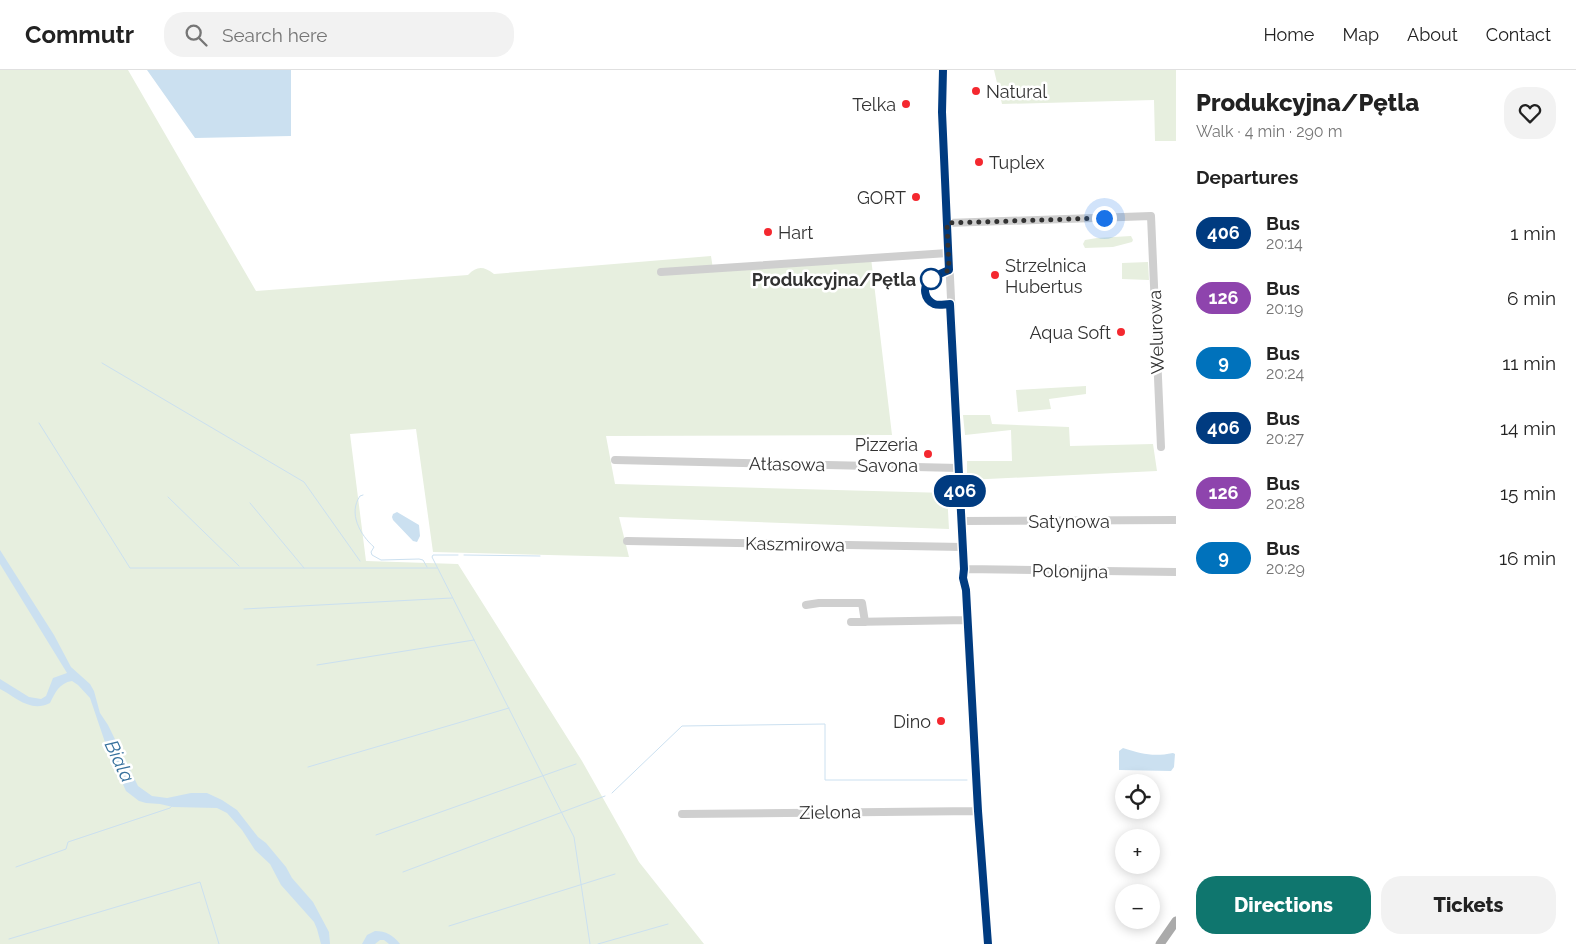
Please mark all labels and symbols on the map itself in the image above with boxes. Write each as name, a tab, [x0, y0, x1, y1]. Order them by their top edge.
place label: Natural	[986, 81, 1047, 102]
marker: Natural	[970, 85, 982, 97]
place label: Telka	[852, 94, 896, 115]
marker: Telka	[900, 98, 912, 110]
place label: Tuplex	[989, 152, 1044, 173]
marker: Tuplex	[973, 156, 985, 168]
place label: GORT	[857, 187, 906, 208]
marker: GORT	[910, 191, 922, 203]
your location	[1092, 206, 1117, 231]
place label: Hart	[778, 222, 813, 243]
marker: Hart	[762, 226, 774, 238]
place label: Strzelnica Hubertus	[1005, 255, 1086, 297]
marker: Produkcyjna/Pętla	[920, 268, 942, 290]
place label: Produkcyjna/Pętla	[752, 269, 916, 290]
marker: Strzelnica Hubertus	[989, 269, 1001, 281]
street label: Welurowa	[1144, 289, 1168, 375]
place label: Aqua Soft	[1029, 322, 1111, 343]
marker: Aqua Soft	[1115, 326, 1127, 338]
place label: Pizzeria Savona	[855, 434, 918, 476]
marker: Pizzeria Savona	[922, 448, 934, 460]
street label: Atłasowa	[749, 453, 825, 475]
line badge: 406	[931, 475, 989, 507]
street label: Satynowa	[1028, 511, 1110, 532]
street label: Kaszmirowa	[745, 533, 845, 555]
street label: Polonijna	[1032, 560, 1108, 582]
place label: Dino	[893, 711, 931, 732]
marker: Dino	[935, 715, 947, 727]
water label: Biala	[101, 736, 139, 786]
street label: Zielona	[799, 801, 861, 823]

